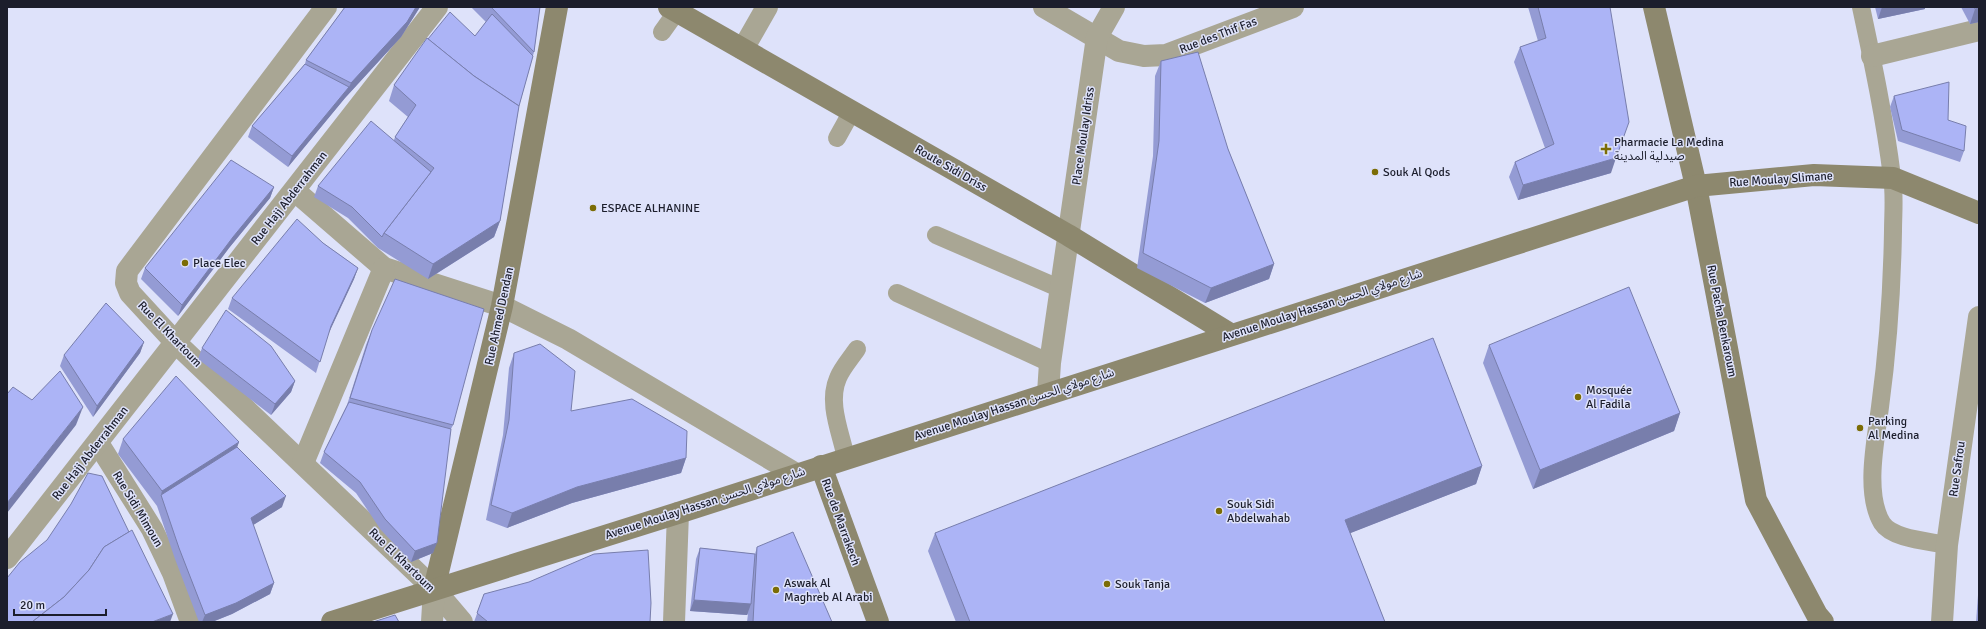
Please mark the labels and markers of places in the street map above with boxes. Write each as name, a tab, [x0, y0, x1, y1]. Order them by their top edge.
place label: Pharmacie La Medina صيدلية المدينة	[1614, 135, 1724, 164]
marker: Pharmacie La Medina صيدلية المدينة	[1601, 144, 1611, 154]
place label: Souk Al Qods	[1383, 165, 1450, 180]
marker: Souk Al Qods	[1370, 167, 1380, 177]
place label: ESPACE ALHANINE	[601, 201, 700, 216]
marker: ESPACE ALHANINE	[588, 203, 598, 213]
place label: Place Elec	[193, 256, 246, 271]
marker: Place Elec	[180, 258, 190, 268]
place label: Mosquée Al Fadila	[1586, 383, 1632, 412]
marker: Mosquée Al Fadila	[1573, 392, 1583, 402]
place label: Parking Al Medina	[1868, 414, 1919, 443]
marker: Parking Al Medina	[1855, 423, 1865, 433]
place label: Souk Sidi Abdelwahab	[1227, 497, 1290, 526]
marker: Souk Sidi Abdelwahab	[1214, 506, 1224, 516]
place label: Aswak Al Maghreb Al Arabi	[784, 576, 872, 605]
place label: Souk Tanja	[1115, 577, 1170, 592]
marker: Souk Tanja	[1102, 579, 1112, 589]
marker: Aswak Al Maghreb Al Arabi	[771, 585, 781, 595]

